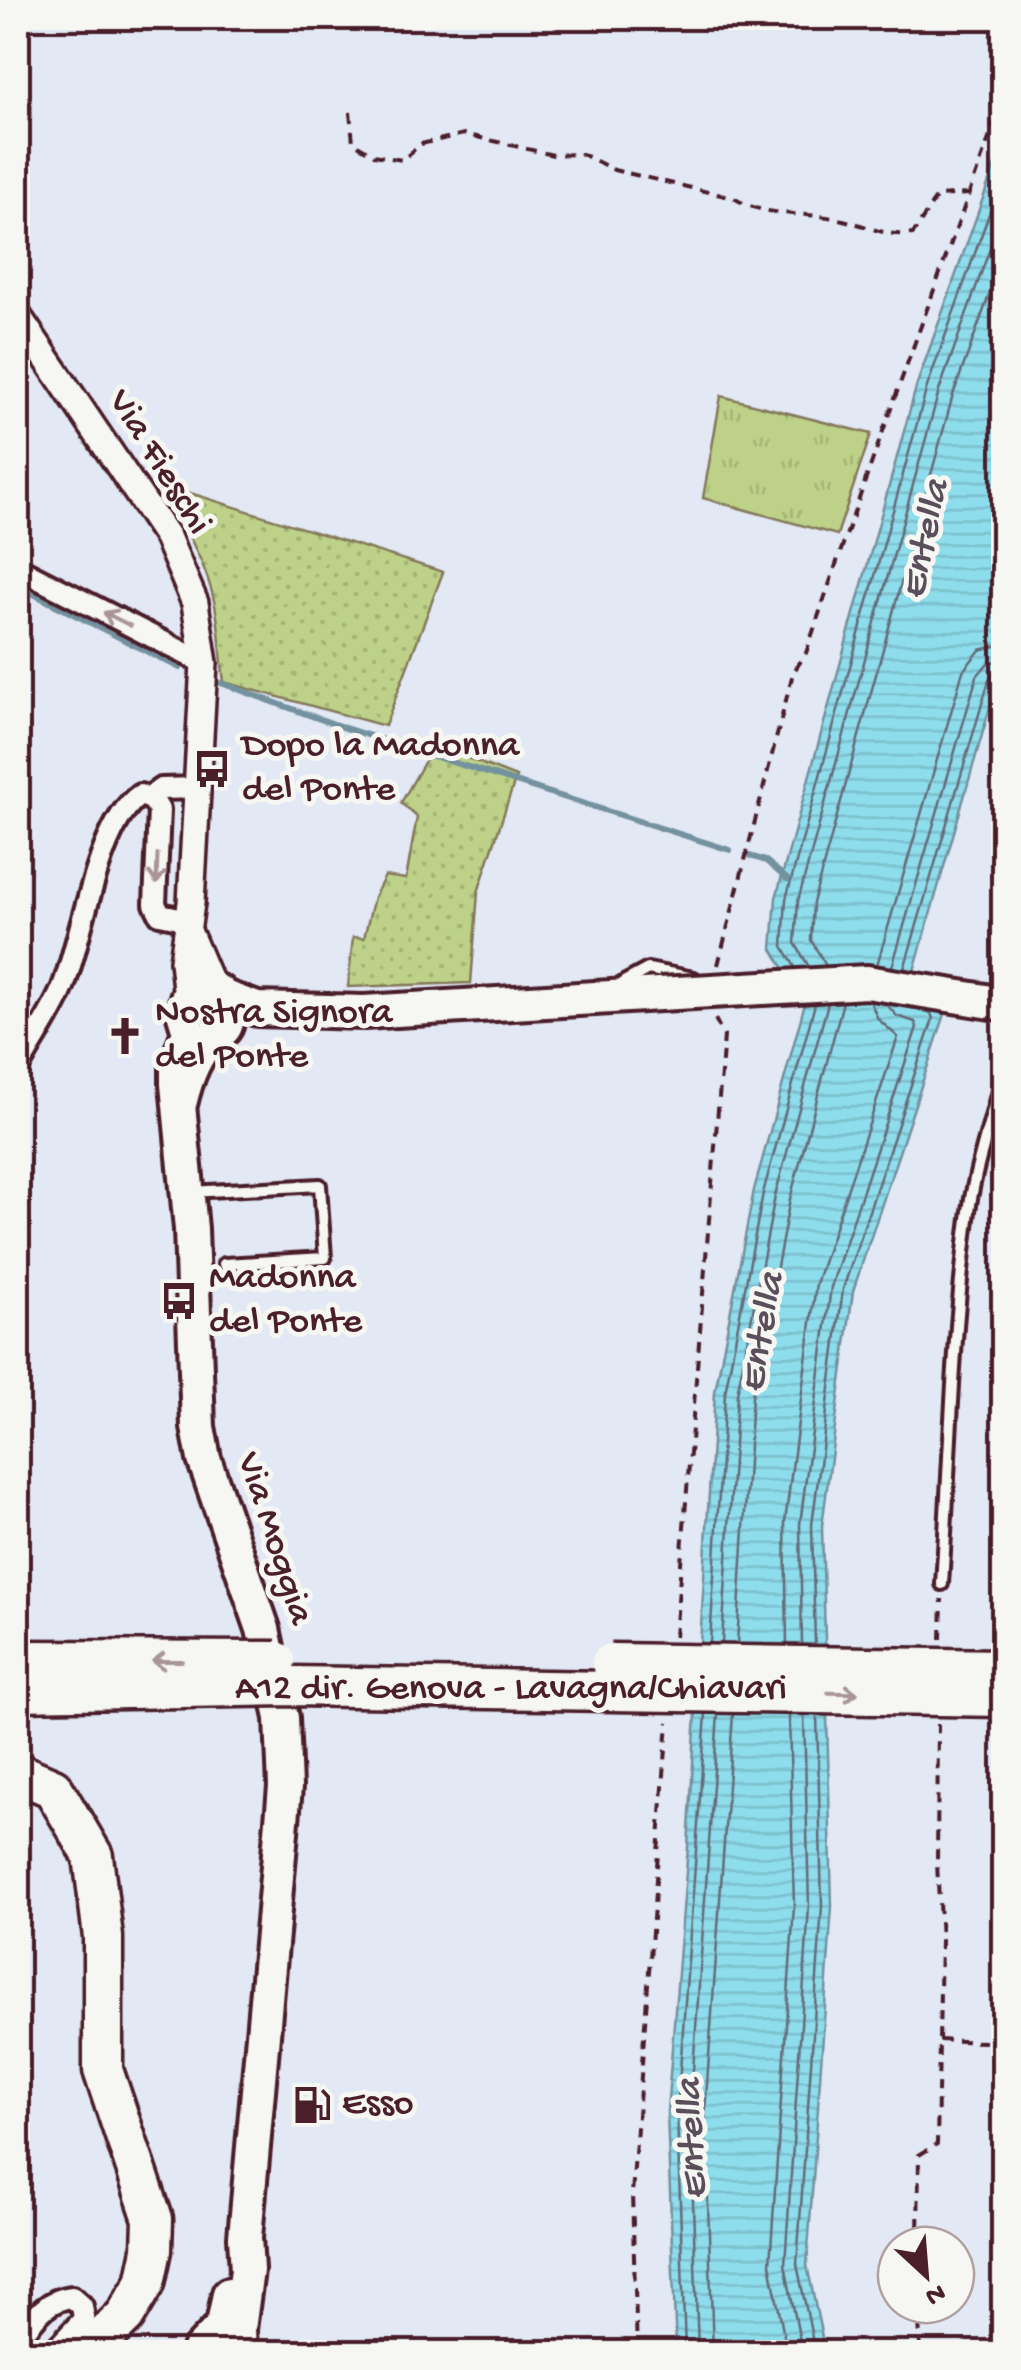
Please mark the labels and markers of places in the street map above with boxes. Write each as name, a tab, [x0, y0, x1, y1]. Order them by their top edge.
place label: Dopo la Madonna del Ponte	[239, 725, 521, 813]
bus stop icon: Dopo la Madonna del Ponte	[191, 748, 233, 790]
place label: Nostra Signora del Ponte	[155, 992, 394, 1080]
church icon: Nostra Signora del Ponte	[104, 1015, 146, 1057]
place label: Madonna del Ponte	[209, 1257, 363, 1345]
bus stop icon: Madonna del Ponte	[158, 1280, 200, 1322]
place label: Esso	[342, 2083, 413, 2127]
fuel station icon: Esso	[291, 2084, 333, 2126]

